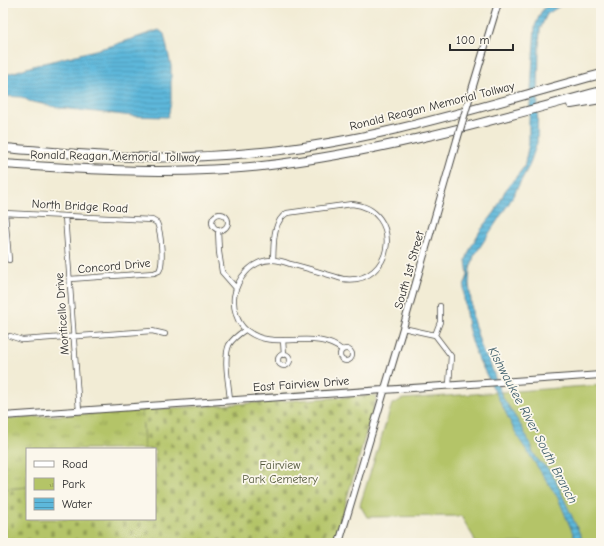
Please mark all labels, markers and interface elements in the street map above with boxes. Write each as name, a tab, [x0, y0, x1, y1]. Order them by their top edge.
scale bar	[450, 26, 513, 52]
text: 100 m	[456, 33, 489, 47]
street label: Ronald Reagan Memorial Tollway	[348, 79, 517, 133]
street label: Ronald Reagan Memorial Tollway	[30, 148, 201, 164]
street label: North Bridge Road	[31, 196, 129, 216]
street label: South 1st Street	[391, 229, 427, 310]
street label: Concord Drive	[77, 256, 151, 276]
street label: Monticello Drive	[52, 272, 72, 356]
water label: Kishwaukee River South Branch	[485, 344, 581, 506]
street label: East Fairview Drive	[252, 374, 350, 394]
legend	[26, 448, 156, 520]
text: Road	[62, 457, 88, 471]
park label: Fairview Park Cemetery	[242, 458, 318, 486]
text: Park	[62, 477, 85, 491]
text: Water	[62, 497, 92, 511]

